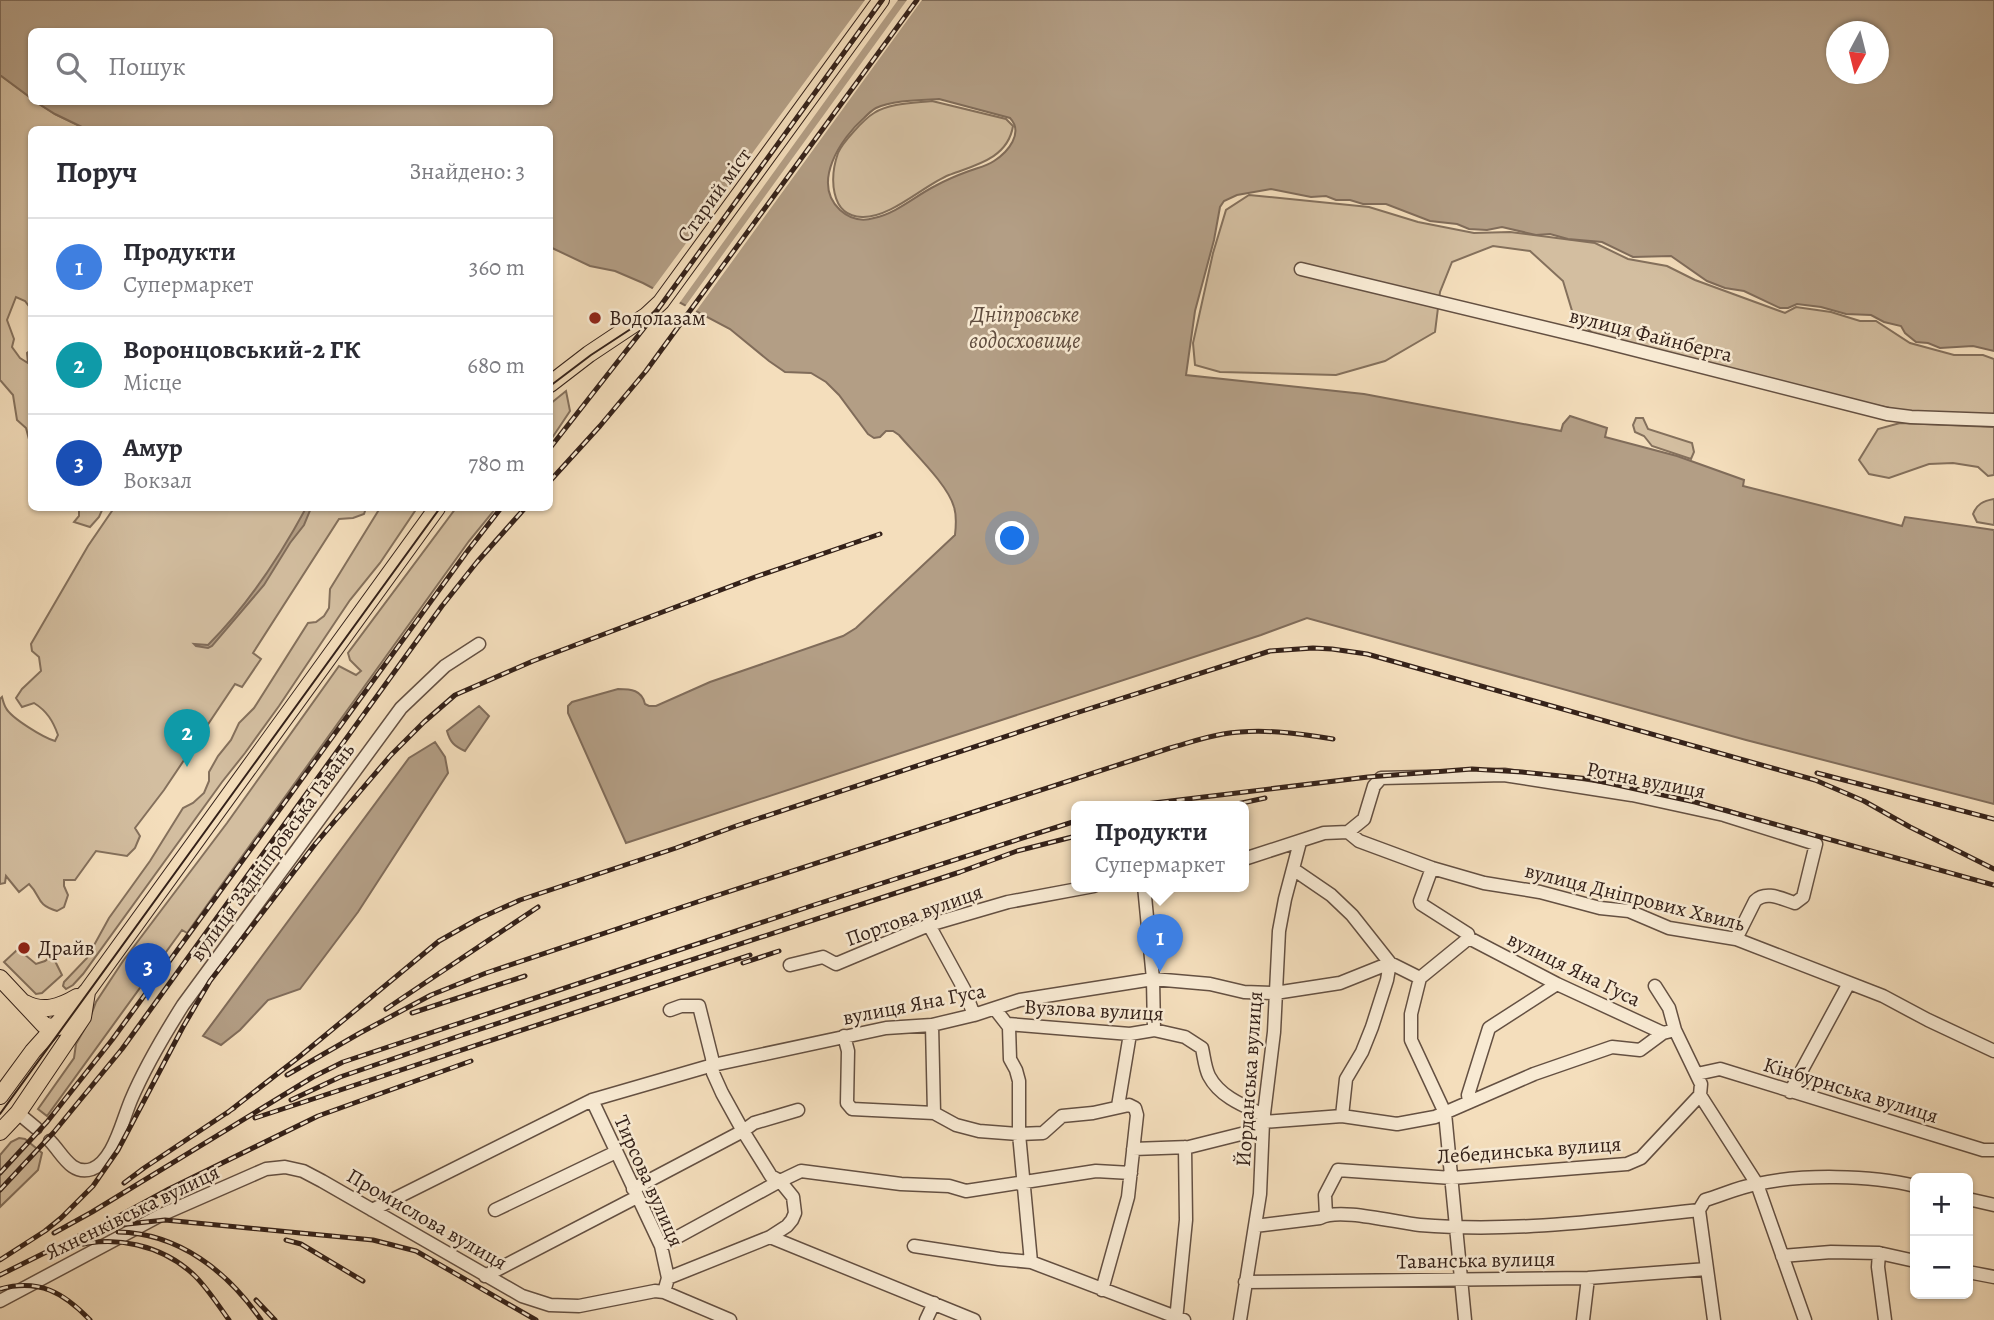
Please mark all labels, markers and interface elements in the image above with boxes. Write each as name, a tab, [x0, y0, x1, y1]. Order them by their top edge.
north arrow	[1826, 21, 1889, 84]
search box	[28, 28, 553, 105]
icon: search	[52, 48, 90, 86]
text: Пошук	[108, 49, 186, 84]
street label: Старий міст	[670, 142, 758, 248]
text: Поруч	[56, 152, 137, 192]
text: Знайдено: 3	[409, 156, 525, 187]
text: Продукти	[123, 234, 236, 269]
text: 1	[75, 252, 83, 283]
text: 360 m	[469, 252, 525, 283]
text: Супермаркет	[123, 269, 254, 300]
water label: Дніпровське водосховище	[969, 299, 1081, 356]
street label: вулиця Файнберга	[1566, 301, 1736, 369]
place label: Водолазам	[609, 304, 706, 332]
marker: Водолазам	[587, 310, 603, 326]
text: Воронцовський-2 ГК	[123, 332, 361, 367]
text: 2	[73, 350, 85, 381]
text: 680 m	[467, 350, 525, 381]
text: Місце	[123, 367, 182, 398]
text: Амур	[123, 430, 183, 465]
text: 3	[74, 448, 84, 479]
text: 780 m	[468, 448, 525, 479]
text: Вокзал	[123, 465, 192, 496]
your location	[995, 521, 1029, 555]
pin: 2	[164, 709, 210, 767]
street label: вулиця Задніпровська Гавань	[183, 737, 361, 967]
street label: Ротна вулиця	[1584, 755, 1708, 805]
popup	[1071, 801, 1249, 892]
text: Продукти	[1095, 814, 1208, 849]
text: Супермаркет	[1095, 849, 1225, 880]
street label: вулиця Дніпрових Хвиль	[1522, 856, 1748, 938]
street label: Портова вулиця	[842, 877, 986, 953]
pin: 1	[1137, 914, 1183, 972]
street label: вулиця Яна Гуса	[1503, 925, 1646, 1014]
place label: Драйв	[38, 934, 94, 962]
marker: Драйв	[16, 940, 32, 956]
pin: 3	[125, 943, 171, 1001]
street label: вулиця Яна Гуса	[840, 976, 988, 1032]
street label: Йорданська вулиця	[1229, 990, 1269, 1168]
street label: Вузлова вулиця	[1023, 992, 1165, 1028]
street label: Кінбурнська вулиця	[1760, 1050, 1942, 1130]
street label: Тирсова вулиця	[607, 1111, 691, 1251]
street label: Лебединська вулиця	[1436, 1130, 1622, 1170]
street label: Яхненківська вулиця	[40, 1158, 224, 1266]
street label: Промислова вулиця	[342, 1162, 512, 1276]
map controls	[1910, 1173, 1973, 1299]
button: +	[1910, 1173, 1973, 1236]
button: −	[1910, 1236, 1973, 1299]
street label: Таванська вулиця	[1396, 1245, 1556, 1275]

